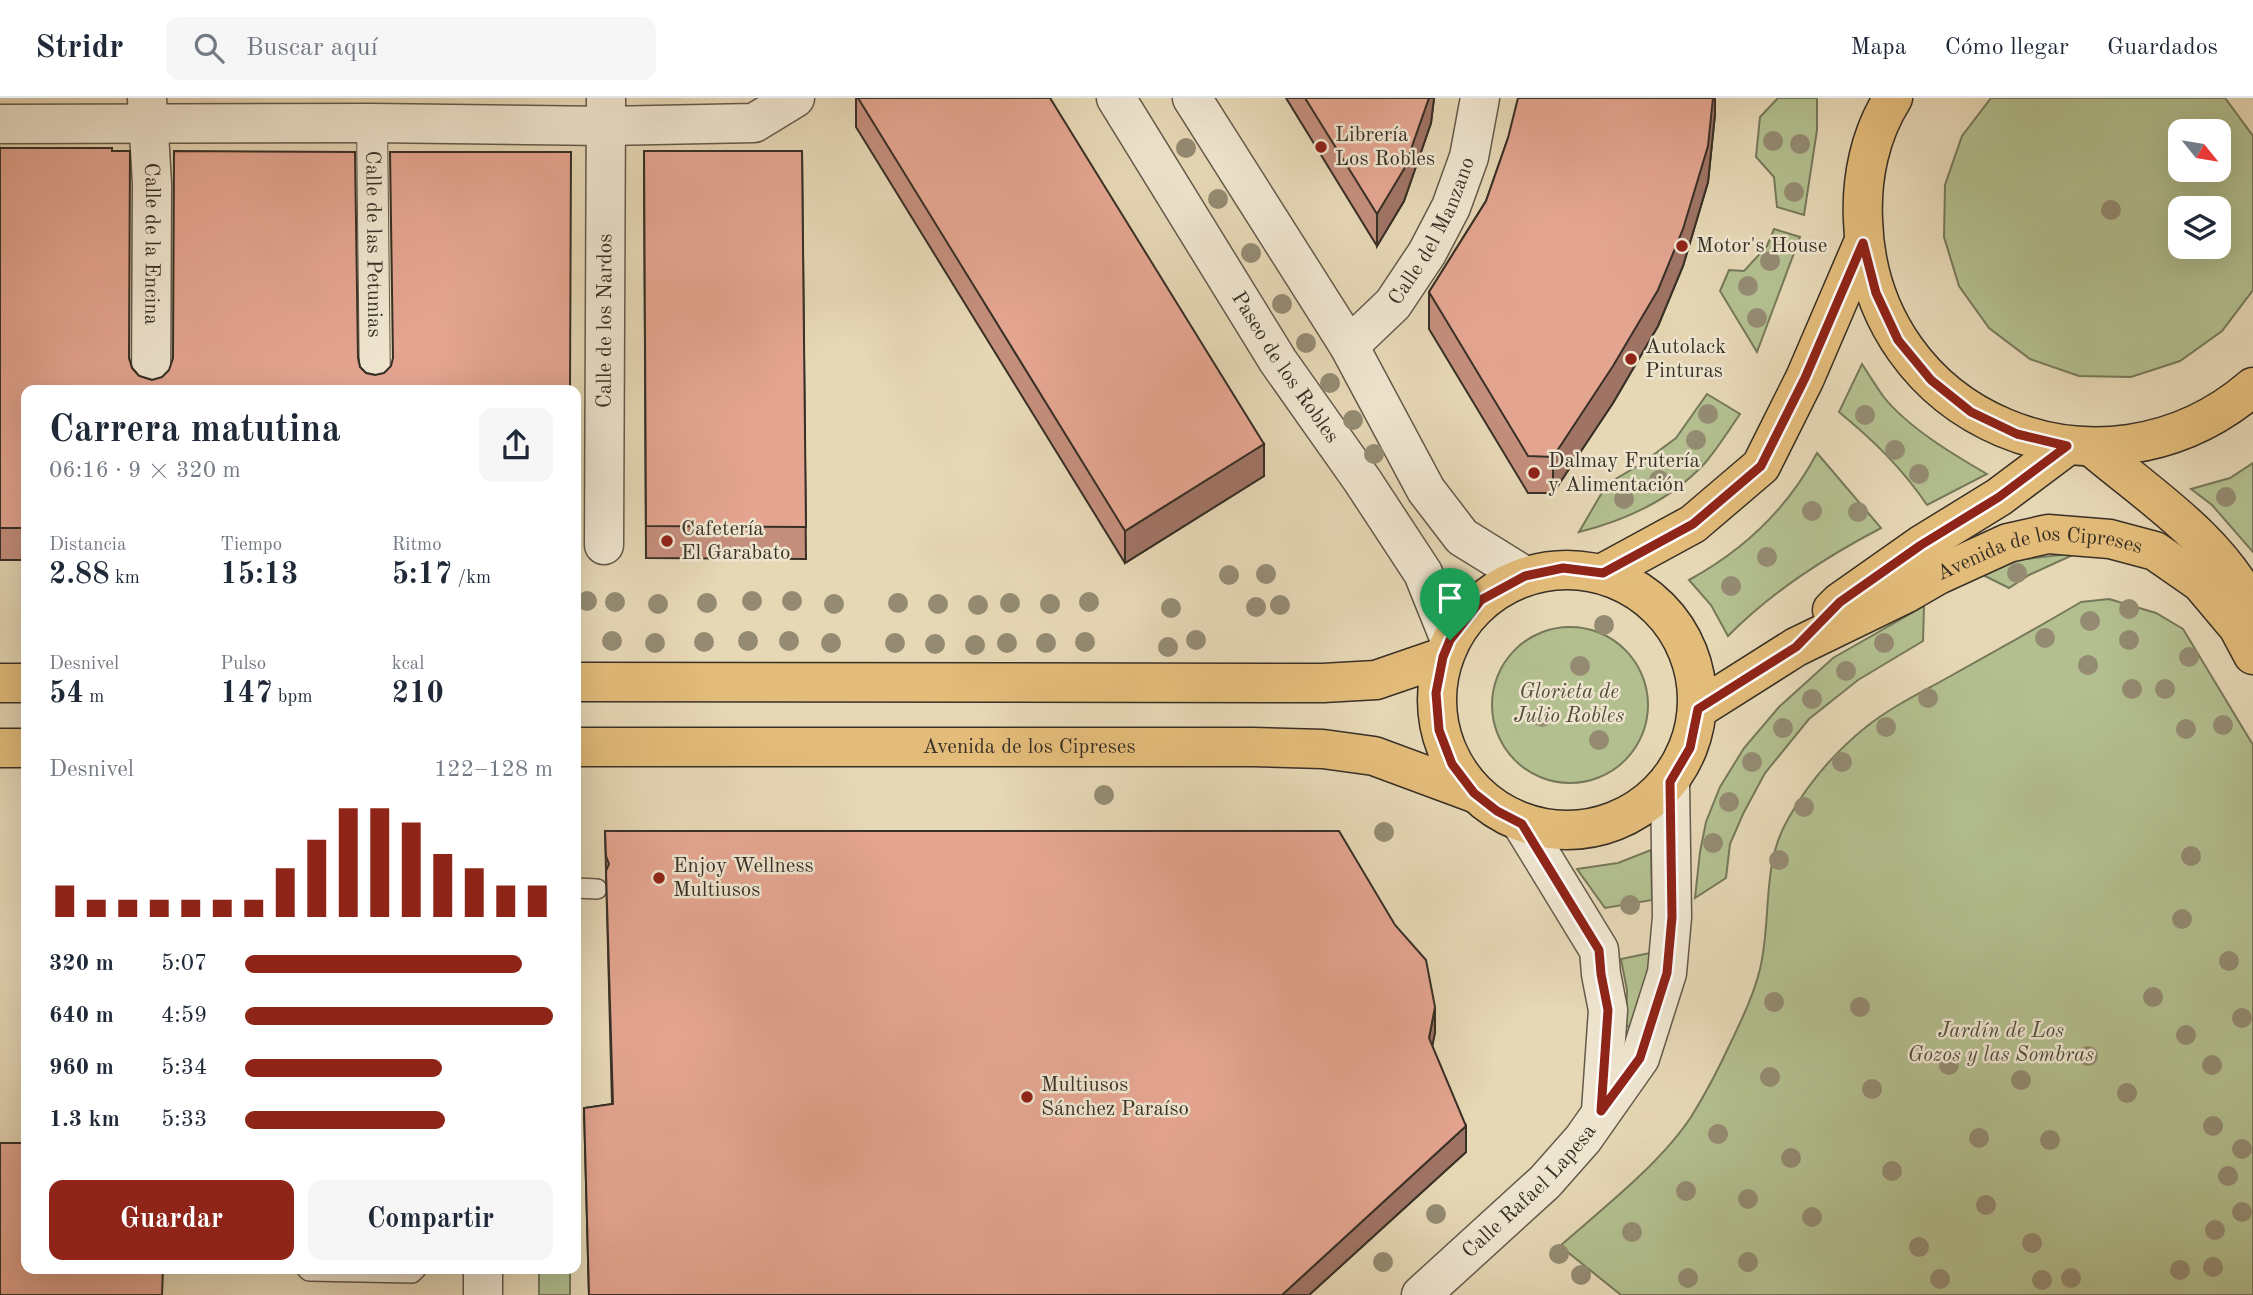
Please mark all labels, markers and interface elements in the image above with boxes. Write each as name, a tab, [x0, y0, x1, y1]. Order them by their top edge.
search box	[166, 17, 656, 80]
icon: search	[190, 29, 228, 67]
text: Stridr	[35, 32, 124, 65]
text: Buscar aquí	[246, 35, 378, 61]
text: Mapa	[1850, 36, 1907, 60]
text: Cómo llegar	[1945, 36, 2069, 60]
text: Guardados	[2107, 36, 2218, 60]
north arrow	[2168, 119, 2231, 182]
map controls	[2168, 119, 2231, 259]
place label: Librería Los Robles	[1335, 125, 1435, 170]
marker: Librería Los Robles	[1313, 139, 1329, 155]
street label: Calle de las Petunias	[362, 150, 385, 338]
street label: Calle del Manzano	[1385, 154, 1479, 309]
street label: Calle de la Encina	[140, 162, 163, 325]
button: layers	[2168, 196, 2231, 259]
street label: Calle de los Nardos	[594, 234, 616, 408]
place label: Motor's House	[1696, 236, 1827, 257]
marker: Motor's House	[1674, 238, 1690, 254]
street label: Paseo de los Robles	[1227, 288, 1343, 447]
place label: Autolack Pinturas	[1645, 337, 1726, 382]
marker: Autolack Pinturas	[1623, 351, 1639, 367]
button: share	[479, 408, 553, 482]
text: Carrera matutina	[49, 412, 341, 450]
place label: Dalmay Frutería y Alimentación	[1548, 451, 1700, 496]
text: 06:16 · 9 × 320 m	[49, 459, 241, 482]
marker: Dalmay Frutería y Alimentación	[1526, 465, 1542, 481]
place label: Cafetería El Garabato	[681, 519, 790, 564]
street label: Avenida de los Cipreses	[1934, 523, 2145, 584]
marker: Cafetería El Garabato	[659, 533, 675, 549]
text: Distancia	[49, 536, 126, 555]
text: Tiempo	[220, 536, 282, 555]
text: Ritmo	[392, 536, 442, 555]
text: 2.88	[49, 560, 110, 590]
text: 15:13	[220, 560, 298, 590]
text: 5:17	[392, 560, 452, 590]
pin	[1420, 568, 1480, 640]
text: km	[110, 569, 140, 588]
text: /km	[452, 569, 491, 588]
icon: arrive	[1431, 579, 1469, 617]
text: Desnivel	[49, 655, 119, 674]
text: Pulso	[220, 655, 266, 674]
text: kcal	[392, 655, 424, 674]
text: 54	[49, 679, 84, 709]
text: 147	[220, 679, 273, 709]
text: 210	[392, 679, 444, 709]
park label: Glorieta de Julio Robles	[1514, 682, 1624, 727]
text: m	[84, 688, 104, 707]
text: bpm	[273, 688, 313, 707]
street label: Avenida de los Cipreses	[922, 737, 1136, 758]
text: Desnivel	[49, 758, 134, 781]
text: 122–128 m	[434, 758, 553, 781]
place label: Enjoy Wellness Multiusos	[673, 856, 814, 901]
marker: Enjoy Wellness Multiusos	[651, 870, 667, 886]
text: 320 m	[49, 952, 114, 975]
text: 5:07	[161, 952, 207, 975]
text: 640 m	[49, 1004, 114, 1027]
text: 4:59	[161, 1004, 207, 1027]
park label: Jardín de Los Gozos y las Sombras	[1908, 1021, 2094, 1066]
text: 960 m	[49, 1056, 114, 1079]
text: 5:34	[161, 1056, 207, 1079]
place label: Multiusos Sánchez Paraíso	[1041, 1075, 1189, 1120]
marker: Multiusos Sánchez Paraíso	[1019, 1089, 1035, 1105]
text: 1.3 km	[49, 1108, 120, 1131]
text: 5:33	[161, 1108, 207, 1131]
street label: Calle Rafael Lapesa	[1458, 1121, 1600, 1262]
button: Guardar	[49, 1180, 294, 1260]
button: Compartir	[308, 1180, 553, 1260]

